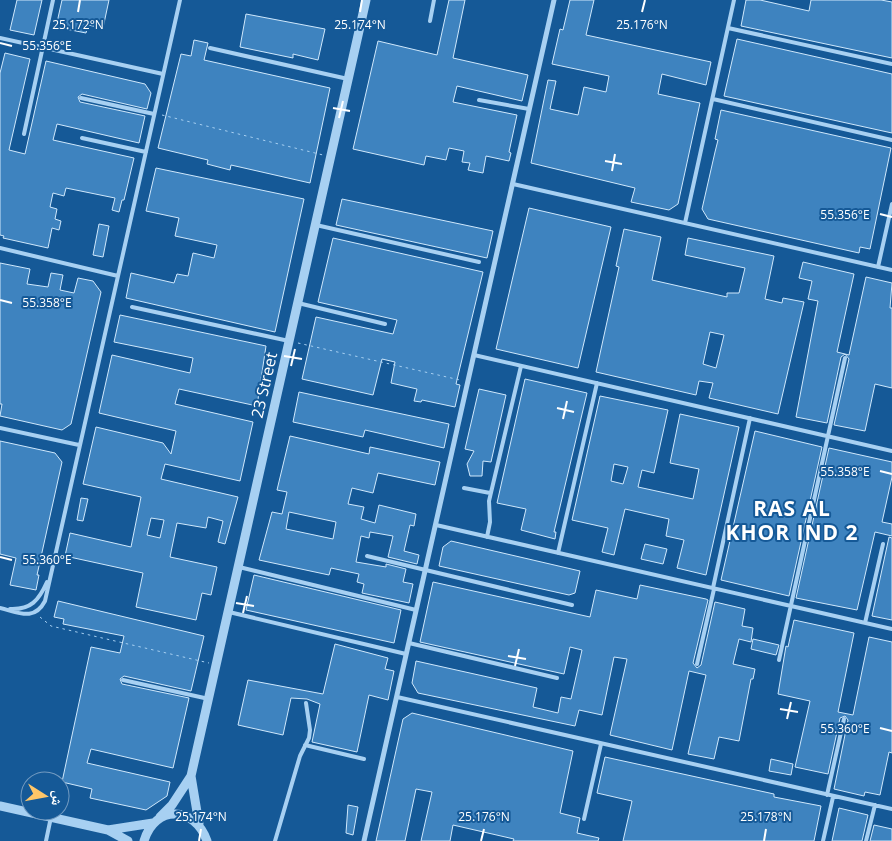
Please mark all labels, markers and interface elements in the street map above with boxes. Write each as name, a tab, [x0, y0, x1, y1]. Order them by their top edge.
text: 25.172°N	[52, 16, 104, 33]
text: 25.174°N	[334, 16, 386, 33]
text: 25.176°N	[616, 16, 668, 33]
text: 55.356°E	[22, 37, 72, 54]
text: 55.356°E	[820, 206, 870, 223]
text: 55.358°E	[22, 294, 72, 311]
street label: 23 Street	[246, 350, 282, 420]
text: 55.358°E	[820, 463, 870, 480]
district label: RAS AL KHOR IND 2	[725, 494, 859, 546]
text: 55.360°E	[22, 551, 72, 568]
text: 55.360°E	[820, 720, 870, 737]
north arrow	[20, 771, 70, 821]
text: ش	[47, 789, 69, 808]
text: 25.174°N	[175, 808, 227, 825]
text: 25.176°N	[458, 808, 510, 825]
text: 25.178°N	[740, 808, 792, 825]

